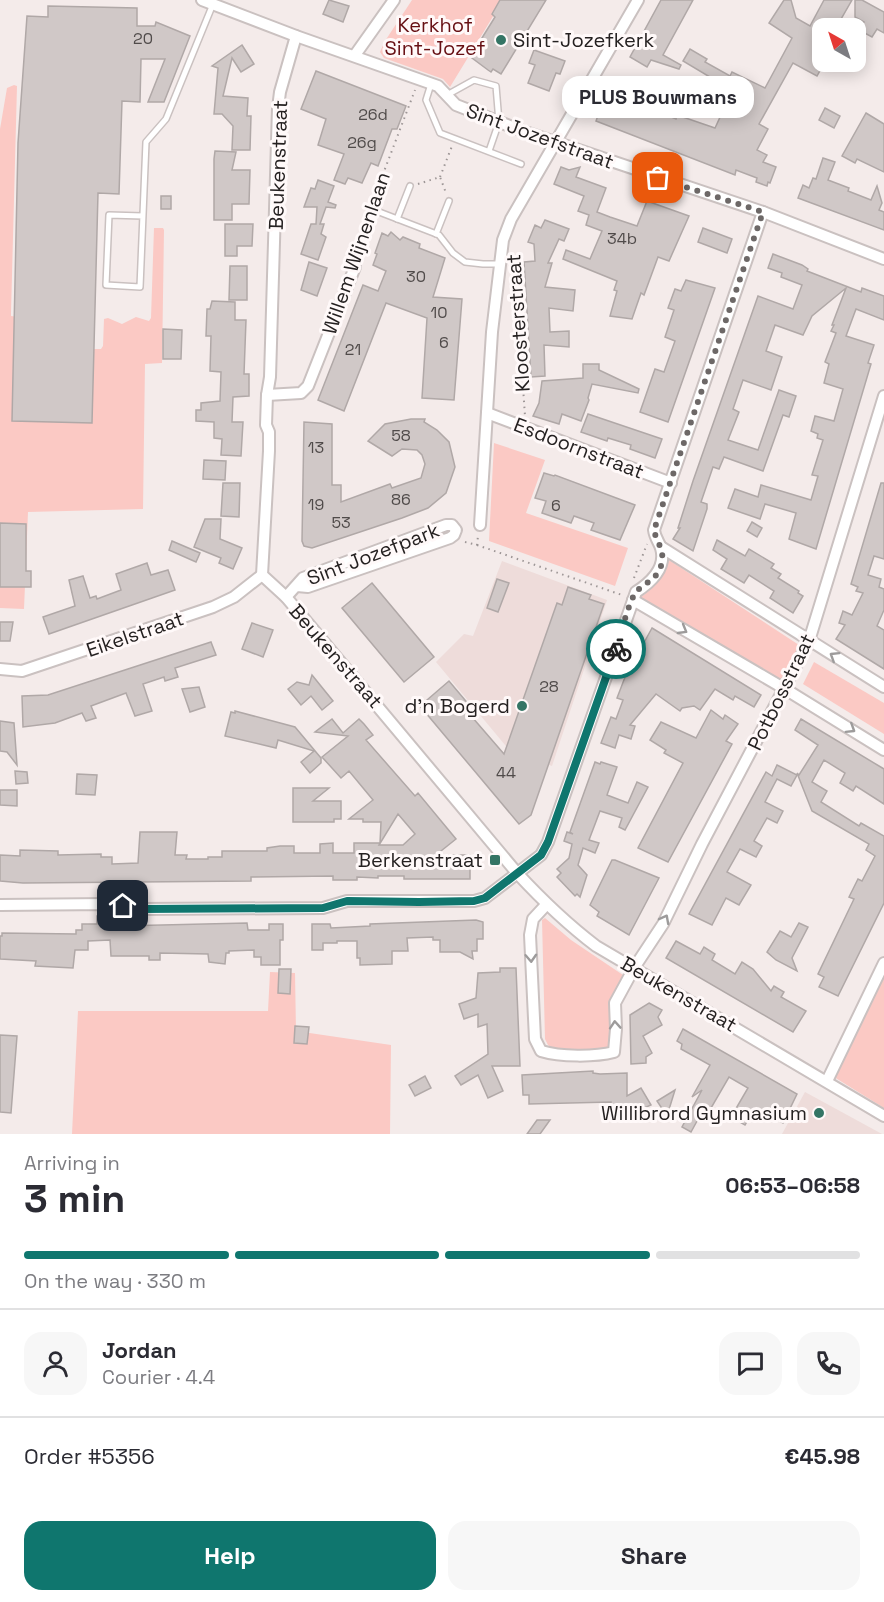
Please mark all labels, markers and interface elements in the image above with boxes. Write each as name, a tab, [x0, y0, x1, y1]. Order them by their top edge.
park label: Kerkhof Sint-Jozef	[385, 12, 486, 61]
north arrow	[812, 18, 866, 72]
map controls	[812, 18, 866, 72]
place label: Sint-Jozefkerk	[513, 27, 654, 53]
house number: 20	[133, 28, 153, 49]
marker: Sint-Jozefkerk	[494, 33, 508, 47]
callout: PLUS Bouwmans	[562, 76, 754, 118]
text: PLUS Bouwmans	[579, 84, 737, 110]
street label: Sint Jozefstraat	[463, 97, 617, 175]
street label: Beukenstraat	[263, 100, 293, 230]
house number: 26d	[358, 104, 388, 125]
house number: 26g	[347, 132, 377, 153]
pin	[632, 152, 683, 203]
icon: bag	[641, 161, 674, 194]
street label: Willem Wijnenlaan	[316, 168, 396, 338]
house number: 34b	[607, 228, 637, 249]
street label: Kloosterstraat	[500, 253, 536, 393]
house number: 30	[406, 266, 426, 287]
house number: 10	[431, 302, 447, 323]
house number: 6	[439, 332, 449, 353]
house number: 21	[345, 339, 361, 360]
street label: Esdoornstraat	[510, 411, 648, 485]
house number: 58	[391, 425, 411, 446]
house number: 13	[308, 437, 324, 458]
house number: 86	[391, 489, 411, 510]
house number: 19	[308, 494, 324, 515]
house number: 6	[551, 495, 561, 516]
house number: 53	[331, 512, 351, 533]
street label: Sint Jozefpark	[303, 517, 443, 591]
street label: Beukenstraat	[284, 598, 388, 714]
street label: Eikelstraat	[83, 605, 187, 663]
courier	[586, 619, 646, 679]
one-way arrow	[677, 622, 688, 634]
street label: Potbosstraat	[741, 629, 821, 755]
icon: bike	[600, 633, 633, 666]
one-way arrow	[830, 652, 840, 664]
house number: 28	[539, 676, 559, 697]
place label: d'n Bogerd	[404, 693, 510, 719]
marker: d'n Bogerd	[515, 699, 529, 713]
one-way arrow	[845, 722, 855, 734]
house number: 44	[496, 762, 516, 783]
place label: Berkenstraat	[358, 847, 483, 873]
marker: Berkenstraat	[488, 853, 502, 867]
pin	[97, 880, 148, 931]
icon: home	[106, 889, 139, 922]
one-way arrow	[658, 914, 669, 925]
street label: Beukenstraat	[616, 950, 742, 1038]
one-way arrow	[524, 954, 537, 963]
one-way arrow	[608, 1021, 621, 1030]
place label: Willibrord Gymnasium	[601, 1100, 807, 1126]
marker: Willibrord Gymnasium	[812, 1106, 826, 1120]
text: Arriving in	[24, 1150, 120, 1176]
text: 06:53–06:58	[725, 1171, 860, 1199]
text: 3 min	[24, 1174, 125, 1223]
text: On the way · 330 m	[24, 1268, 206, 1294]
button: person	[24, 1332, 87, 1395]
button: chat	[719, 1332, 782, 1395]
button: phone	[797, 1332, 860, 1395]
text: Jordan	[102, 1336, 177, 1364]
text: Courier · 4.4	[102, 1364, 215, 1390]
text: Order #5356	[24, 1442, 155, 1470]
text: €45.98	[785, 1442, 860, 1470]
button: Help	[24, 1521, 436, 1590]
button: Share	[448, 1521, 860, 1590]

